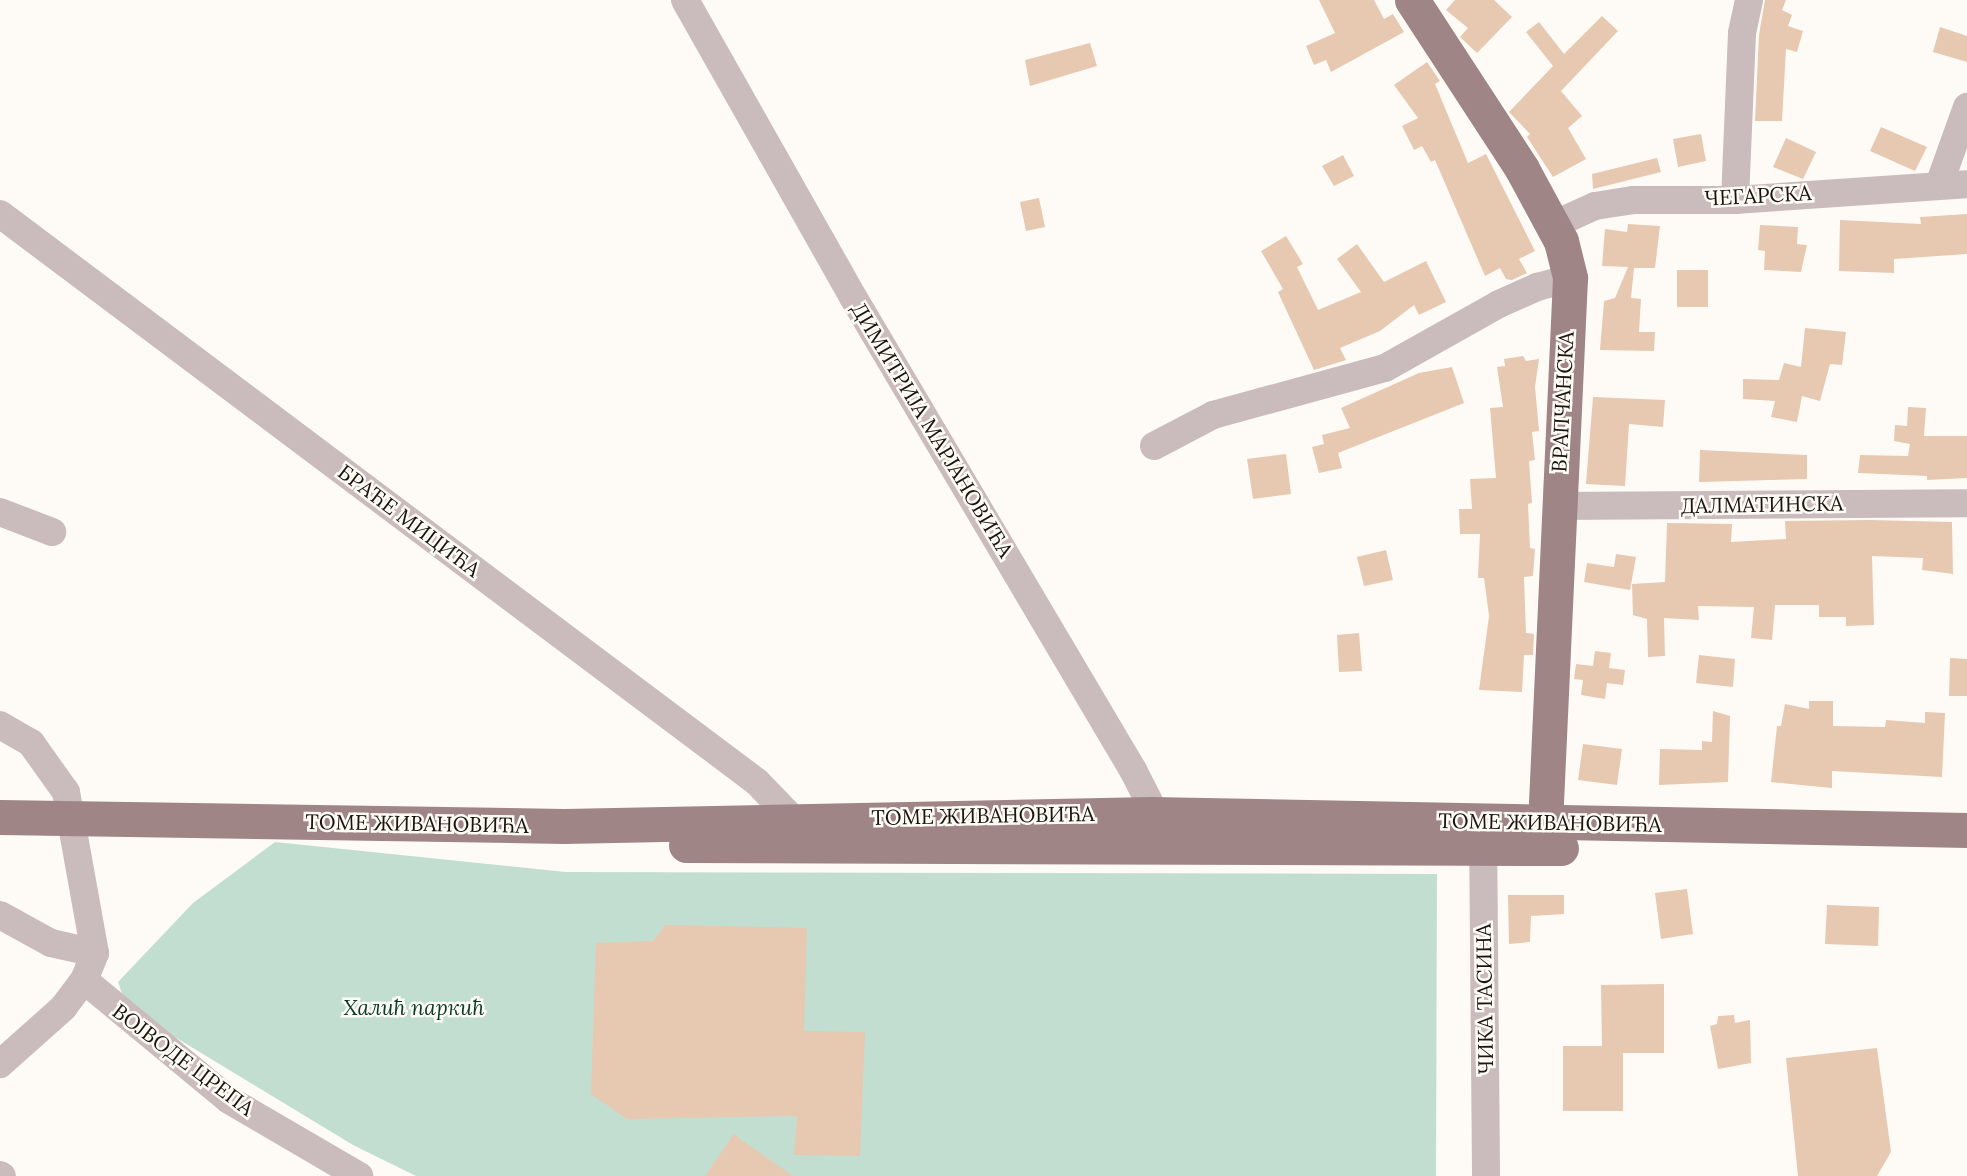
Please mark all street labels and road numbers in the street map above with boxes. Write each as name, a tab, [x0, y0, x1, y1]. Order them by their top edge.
street label: ЧЕГАРСКА	[1704, 181, 1812, 211]
street label: ДИМИТРИЈА МАРЈАНОВИЋА	[846, 298, 1018, 562]
street label: ВРАПЧАНСКА	[1547, 331, 1579, 473]
street label: БРАЋЕ МИЦИЋА	[333, 459, 485, 583]
street label: ДАЛМАТИНСКА	[1680, 491, 1844, 519]
street label: ТОМЕ ЖИВАНОВИЋА	[871, 801, 1095, 831]
street label: ТОМЕ ЖИВАНОВИЋА	[1438, 808, 1662, 838]
street label: ТОМЕ ЖИВАНОВИЋА	[305, 809, 529, 839]
street label: ЧИКА ТАСИНА	[1471, 923, 1499, 1075]
street label: ВОЈВОДЕ ЦРЕПА	[107, 999, 259, 1121]

